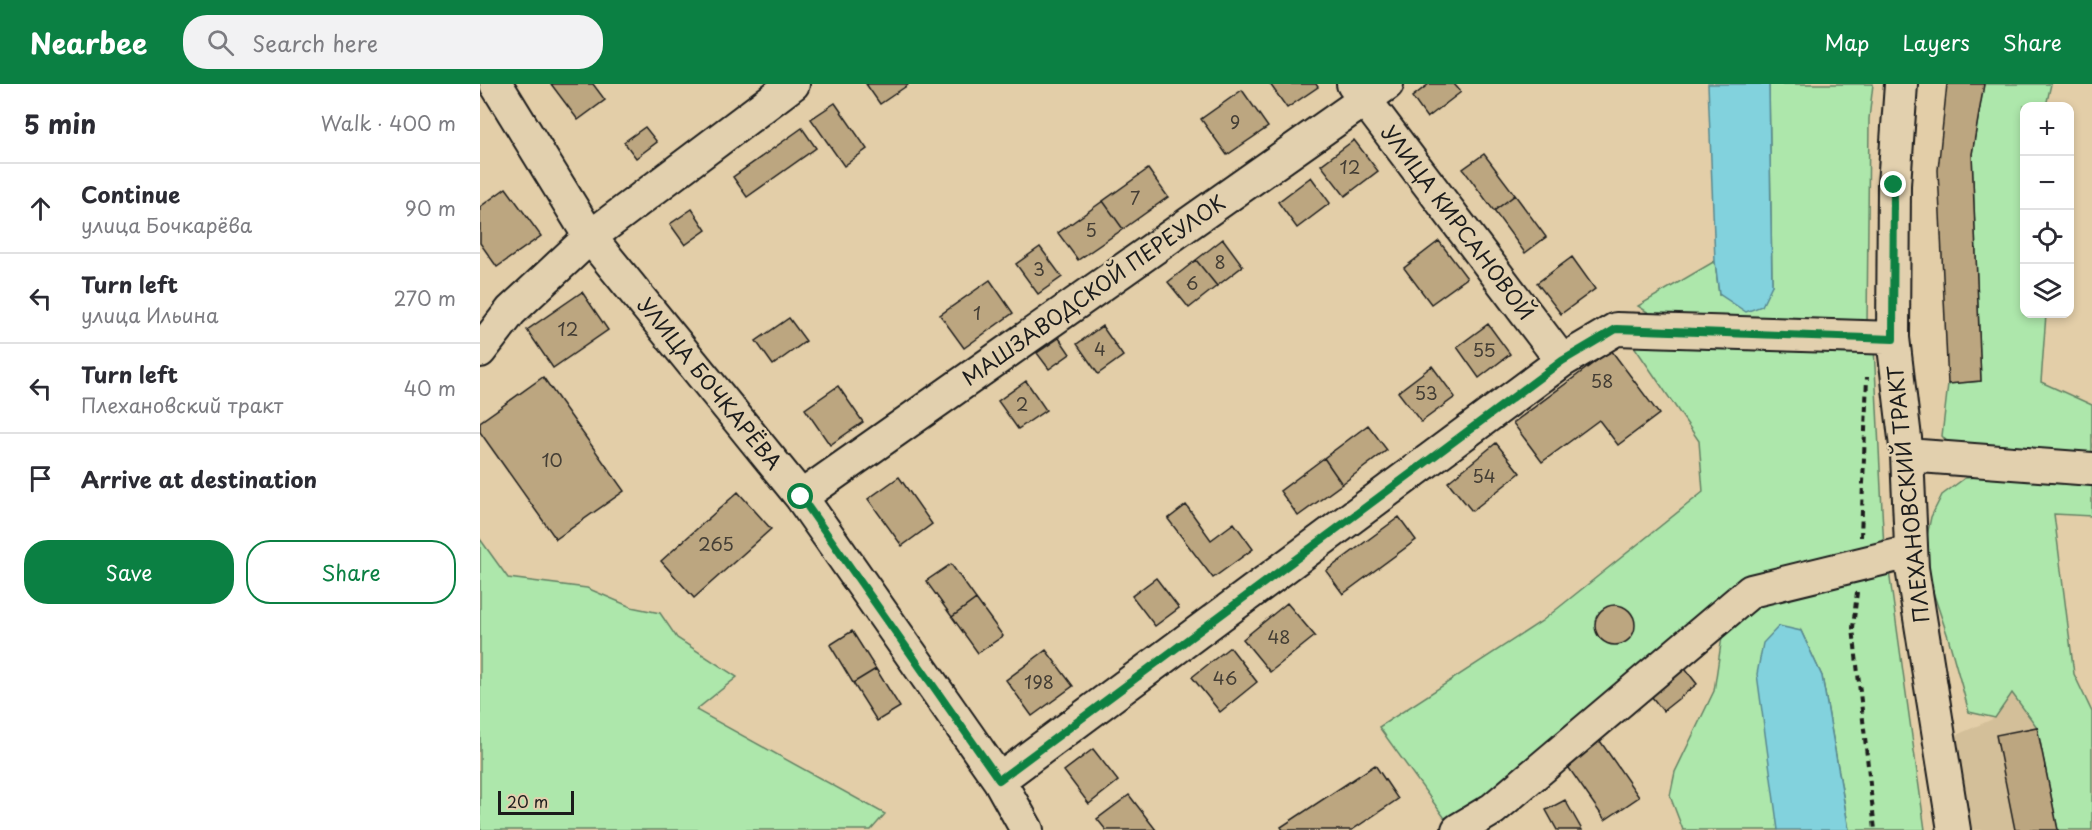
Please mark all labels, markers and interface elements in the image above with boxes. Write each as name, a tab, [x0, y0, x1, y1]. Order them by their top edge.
search box	[183, 15, 603, 69]
text: Nearbee	[30, 21, 147, 64]
icon: search	[204, 26, 237, 59]
text: Search here	[252, 26, 378, 59]
text: Map	[1825, 26, 1869, 58]
text: Layers	[1902, 26, 1970, 58]
text: Share	[2003, 26, 2062, 58]
map controls	[2020, 102, 2074, 318]
button: +	[2020, 102, 2074, 156]
text: 5 min	[24, 104, 96, 143]
text: Walk · 400 m	[321, 108, 456, 138]
house number: 9	[1230, 108, 1240, 135]
street label: УЛИЦА КИРСАНОВОЙ	[1374, 117, 1543, 326]
house number: 12	[1340, 153, 1360, 180]
button: −	[2020, 156, 2074, 210]
route end	[1880, 171, 1906, 197]
text: Continue	[81, 177, 180, 210]
house number: 7	[1130, 184, 1140, 211]
street label: МАШЗАВОДСКОЙ ПЕРЕУЛОК	[955, 186, 1231, 393]
icon: ahead	[24, 192, 57, 225]
text: 90 m	[405, 193, 456, 223]
text: улица Бочкарёва	[81, 210, 252, 240]
button: locate	[2020, 210, 2074, 264]
house number: 5	[1085, 216, 1097, 243]
house number: 8	[1214, 248, 1226, 275]
house number: 3	[1033, 255, 1045, 282]
button: layers	[2020, 264, 2074, 318]
text: Turn left	[81, 267, 178, 300]
house number: 6	[1186, 269, 1198, 296]
icon: left	[24, 282, 57, 315]
text: 270 m	[393, 283, 456, 313]
street label: УЛИЦА БОЧКАРЁВА	[631, 289, 790, 476]
house number: 1	[973, 299, 981, 326]
text: улица Ильина	[81, 300, 218, 330]
house number: 12	[558, 315, 578, 342]
house number: 4	[1094, 335, 1106, 362]
house number: 55	[1472, 336, 1496, 363]
text: Turn left	[81, 357, 178, 390]
street label: ПЛЕХАНОВСКИЙ ТРАКТ	[1878, 363, 1936, 624]
house number: 58	[1591, 367, 1613, 394]
icon: left	[24, 372, 57, 405]
text: 40 m	[404, 373, 456, 403]
house number: 53	[1414, 379, 1438, 406]
text: Плехановский тракт	[81, 390, 283, 420]
house number: 2	[1016, 390, 1028, 417]
house number: 10	[541, 446, 563, 473]
icon: arrive	[24, 462, 57, 495]
text: Arrive at destination	[81, 462, 317, 495]
house number: 54	[1472, 462, 1496, 489]
route start	[787, 483, 813, 509]
house number: 265	[698, 530, 734, 557]
button: Save	[24, 540, 234, 604]
button: Share	[246, 540, 456, 604]
house number: 48	[1267, 623, 1291, 650]
house number: 46	[1213, 664, 1237, 691]
house number: 198	[1024, 668, 1054, 695]
scale bar	[498, 788, 574, 816]
text: 20 m	[507, 789, 548, 813]

